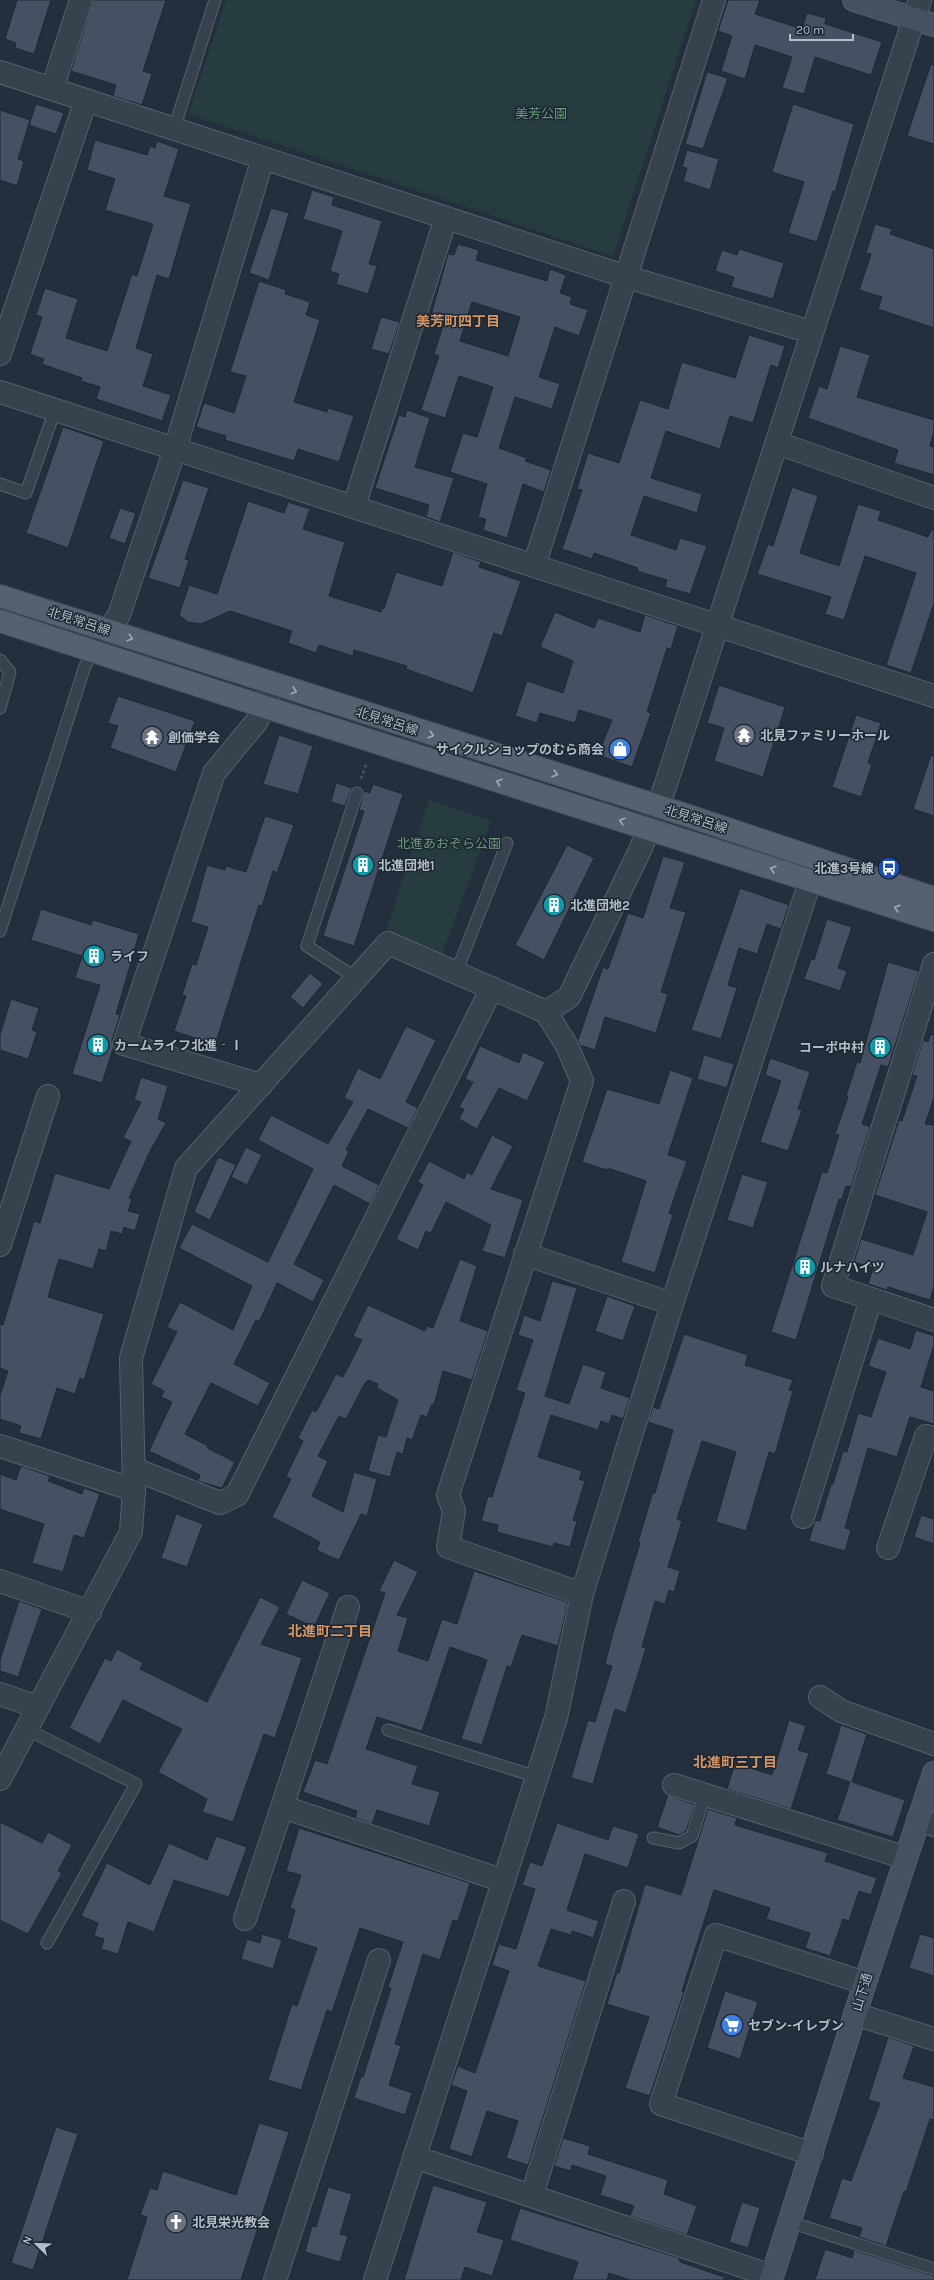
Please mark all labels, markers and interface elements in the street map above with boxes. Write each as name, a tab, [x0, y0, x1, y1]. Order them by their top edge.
scale bar	[790, 16, 853, 42]
text: 20 m	[796, 23, 824, 37]
park label: 美芳公園	[515, 106, 567, 121]
district label: 美芳町四丁目	[416, 313, 500, 330]
street label: 北見常呂線	[46, 604, 112, 638]
one-way arrow	[127, 633, 134, 642]
one-way arrow	[290, 686, 297, 695]
street label: 北見常呂線	[354, 704, 420, 738]
temple icon: 北見ファミリーホール	[731, 722, 757, 748]
temple icon: 創価学会	[139, 724, 165, 750]
place label: 北見ファミリーホール	[760, 728, 890, 743]
place label: 創価学会	[168, 730, 220, 745]
one-way arrow	[428, 730, 435, 739]
shop icon: サイクルショップのむら商会	[607, 736, 633, 762]
place label: サイクルショップのむら商会	[436, 742, 604, 757]
one-way arrow	[551, 770, 558, 778]
one-way arrow	[495, 778, 502, 787]
street label: 北見常呂線	[663, 802, 729, 836]
one-way arrow	[619, 817, 626, 826]
park label: 北進あおぞら公園	[397, 836, 501, 851]
building icon: 北進団地1	[350, 852, 376, 878]
bus stop icon: 北進3号線	[876, 855, 902, 881]
place label: 北進団地1	[378, 858, 435, 873]
place label: 北進3号線	[814, 861, 874, 876]
one-way arrow	[770, 865, 777, 874]
building icon: 北進団地2	[541, 892, 567, 918]
place label: 北進団地2	[570, 898, 630, 913]
one-way arrow	[894, 905, 901, 913]
building icon: ライフ	[81, 943, 107, 969]
place label: ライフ	[110, 949, 149, 964]
building icon: カームライフ北進‐Ⅰ	[85, 1032, 111, 1058]
building icon: コーポ中村	[867, 1034, 893, 1060]
place label: カームライフ北進‐Ⅰ	[114, 1038, 243, 1053]
place label: コーポ中村	[799, 1040, 864, 1055]
building icon: ルナハイツ	[792, 1254, 818, 1280]
place label: ルナハイツ	[820, 1260, 885, 1275]
district label: 北進町二丁目	[288, 1623, 372, 1640]
district label: 北進町三丁目	[693, 1754, 777, 1771]
street label: 山下通	[849, 1971, 875, 2013]
supermarket icon: セブン-イレブン	[719, 2012, 745, 2038]
place label: セブン-イレブン	[748, 2018, 844, 2033]
church icon: 北見栄光教会	[163, 2209, 189, 2235]
place label: 北見栄光教会	[192, 2215, 270, 2230]
north arrow	[16, 2224, 56, 2264]
text: N	[20, 2234, 35, 2246]

